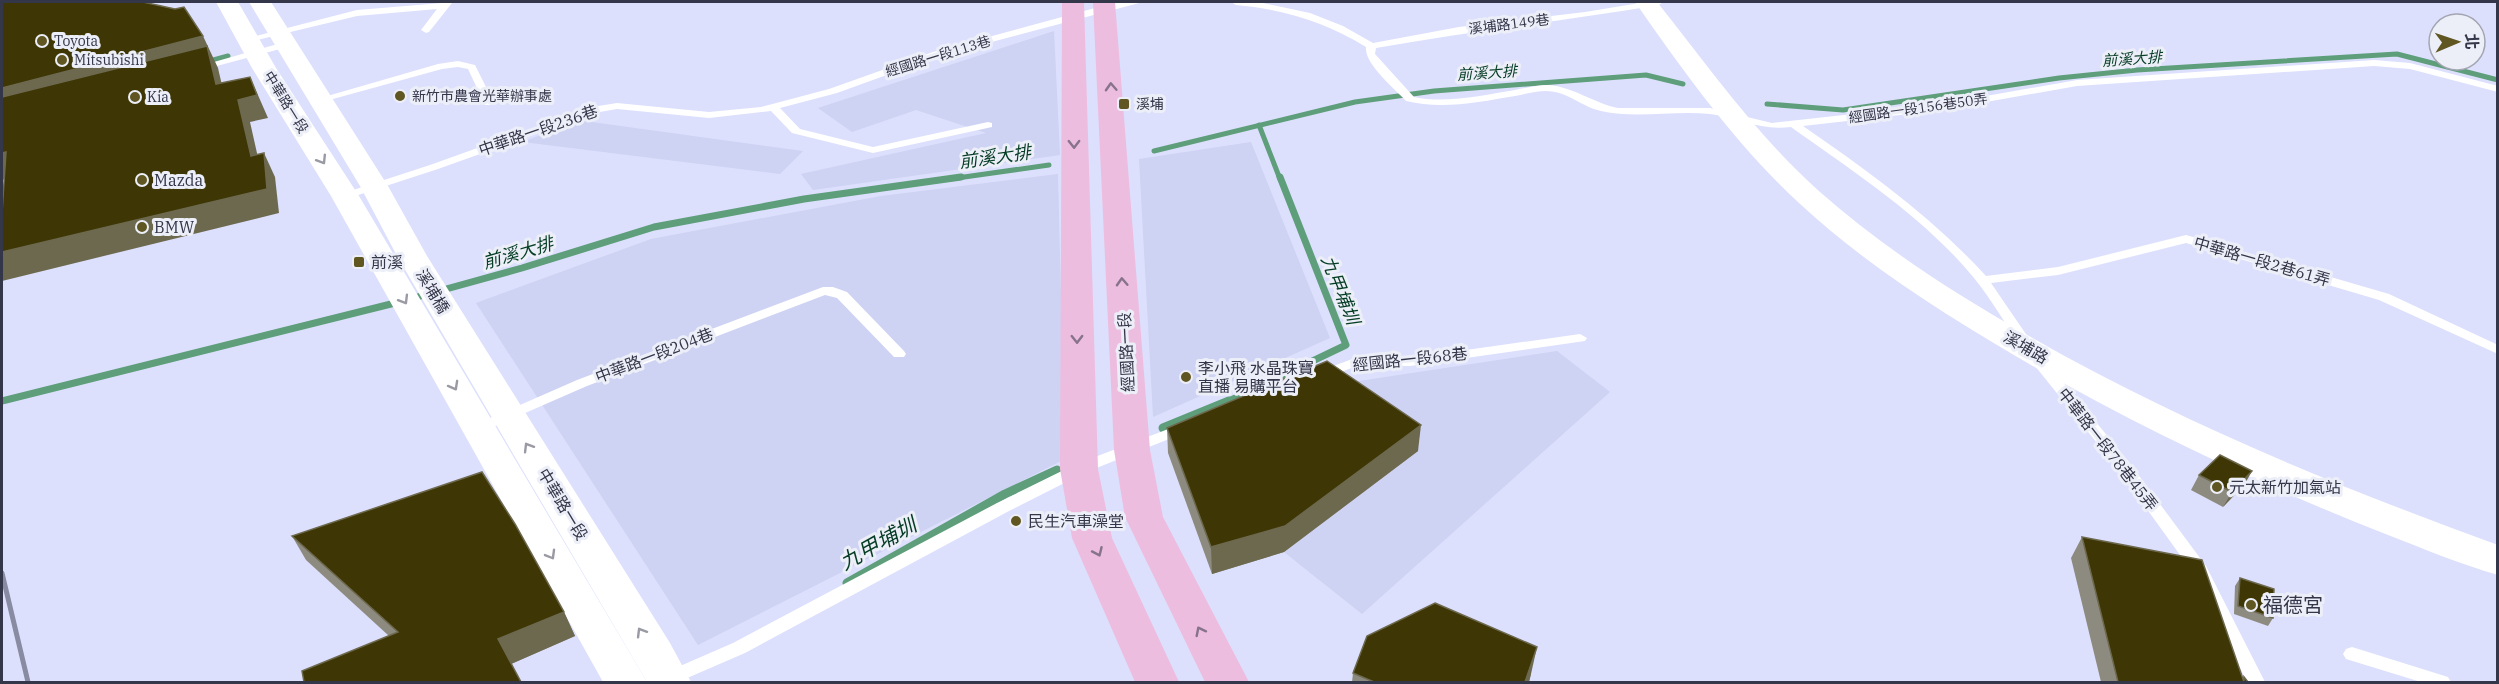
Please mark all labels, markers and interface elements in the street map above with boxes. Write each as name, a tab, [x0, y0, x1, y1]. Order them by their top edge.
street label: 溪埔路149巷	[1468, 10, 1550, 38]
north arrow	[2427, 12, 2487, 72]
street label: 經國路一段113巷	[883, 31, 993, 81]
place label: Toyota	[54, 32, 98, 50]
text: 北	[2462, 33, 2482, 50]
marker: Toyota	[35, 34, 49, 48]
water label: 前溪大排	[2101, 47, 2165, 70]
place label: Mitsubishi	[74, 51, 144, 69]
marker: Mitsubishi	[55, 53, 69, 67]
water label: 前溪大排	[1456, 61, 1520, 84]
street label: 中華路一段	[260, 68, 312, 136]
one-way arrow	[1105, 83, 1118, 92]
place label: 新竹市農會光華辦事處	[412, 87, 552, 105]
place label: Kia	[147, 88, 169, 106]
marker: 新竹市農會光華辦事處	[393, 89, 407, 103]
street label: 經國路一段156巷50弄	[1847, 89, 1989, 127]
marker: Kia	[128, 90, 142, 104]
place label: 溪埔	[1136, 95, 1164, 113]
marker: 溪埔	[1117, 97, 1131, 111]
street label: 中華路一段236巷	[476, 100, 600, 160]
one-way arrow	[1067, 139, 1080, 148]
water label: 前溪大排	[958, 140, 1034, 173]
one-way arrow	[315, 154, 327, 164]
place label: Mazda	[154, 170, 203, 190]
marker: Mazda	[135, 173, 149, 187]
place label: BMW	[154, 217, 195, 237]
marker: BMW	[135, 220, 149, 234]
water label: 前溪大排	[480, 231, 558, 273]
street label: 中華路一段2巷61弄	[2192, 232, 2332, 290]
place label: 前溪	[371, 252, 403, 272]
water label: 九甲埔圳	[1316, 252, 1366, 330]
marker: 前溪	[352, 255, 366, 269]
street label: 溪埔橋	[412, 265, 454, 317]
one-way arrow	[1116, 278, 1129, 287]
one-way arrow	[397, 294, 408, 304]
street label: 經國路一段	[1114, 312, 1138, 392]
street label: 中華路一段204巷	[592, 323, 716, 387]
street label: 溪埔路	[2000, 326, 2052, 368]
one-way arrow	[1071, 334, 1083, 343]
street label: 經國路一段68巷	[1352, 343, 1468, 375]
place label: 李小飛 水晶珠寶 直播 易購平台	[1198, 358, 1314, 396]
marker: 李小飛 水晶珠寶 直播 易購平台	[1179, 370, 1193, 384]
one-way arrow	[447, 380, 458, 390]
street label: 中華路一段78巷45弄	[2054, 384, 2162, 514]
one-way arrow	[524, 443, 536, 453]
street label: 中華路一段	[534, 465, 592, 543]
place label: 元太新竹加氣站	[2229, 477, 2341, 497]
marker: 元太新竹加氣站	[2210, 480, 2224, 494]
water label: 九甲埔圳	[834, 509, 924, 576]
place label: 民生汽車澡堂	[1028, 511, 1124, 531]
marker: 民生汽車澡堂	[1009, 514, 1023, 528]
one-way arrow	[1091, 546, 1103, 557]
one-way arrow	[544, 549, 555, 559]
place label: 福德宮	[2263, 591, 2323, 618]
marker: 福德宮	[2244, 598, 2258, 612]
one-way arrow	[1196, 626, 1207, 637]
one-way arrow	[636, 628, 648, 638]

